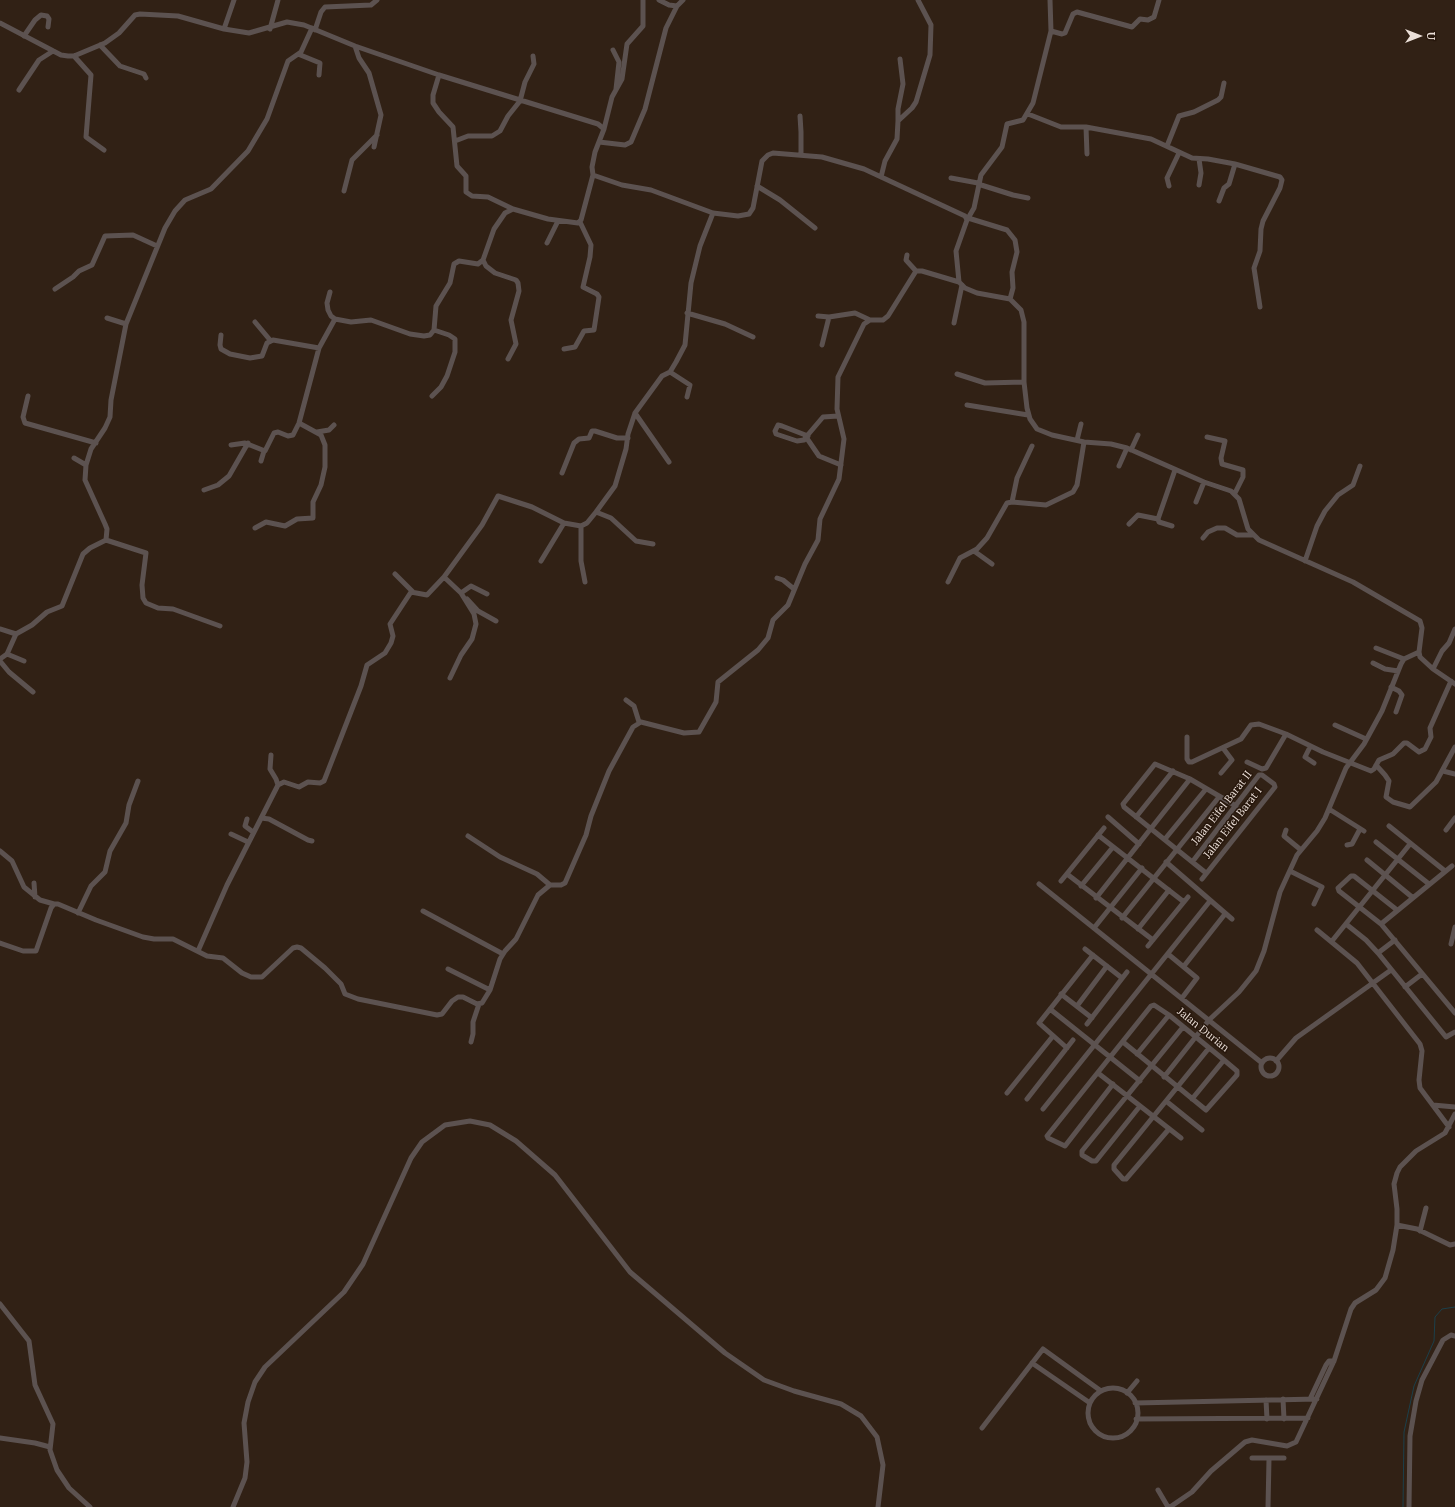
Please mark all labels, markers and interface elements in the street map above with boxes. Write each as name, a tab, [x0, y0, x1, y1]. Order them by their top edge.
north arrow	[1399, 16, 1439, 56]
text: U	[1424, 32, 1438, 40]
street label: Jalan Eifel Barat II	[1189, 768, 1255, 848]
street label: Jalan Eifel Barat I	[1201, 785, 1265, 861]
street label: Jalan Durian	[1174, 1005, 1232, 1055]

